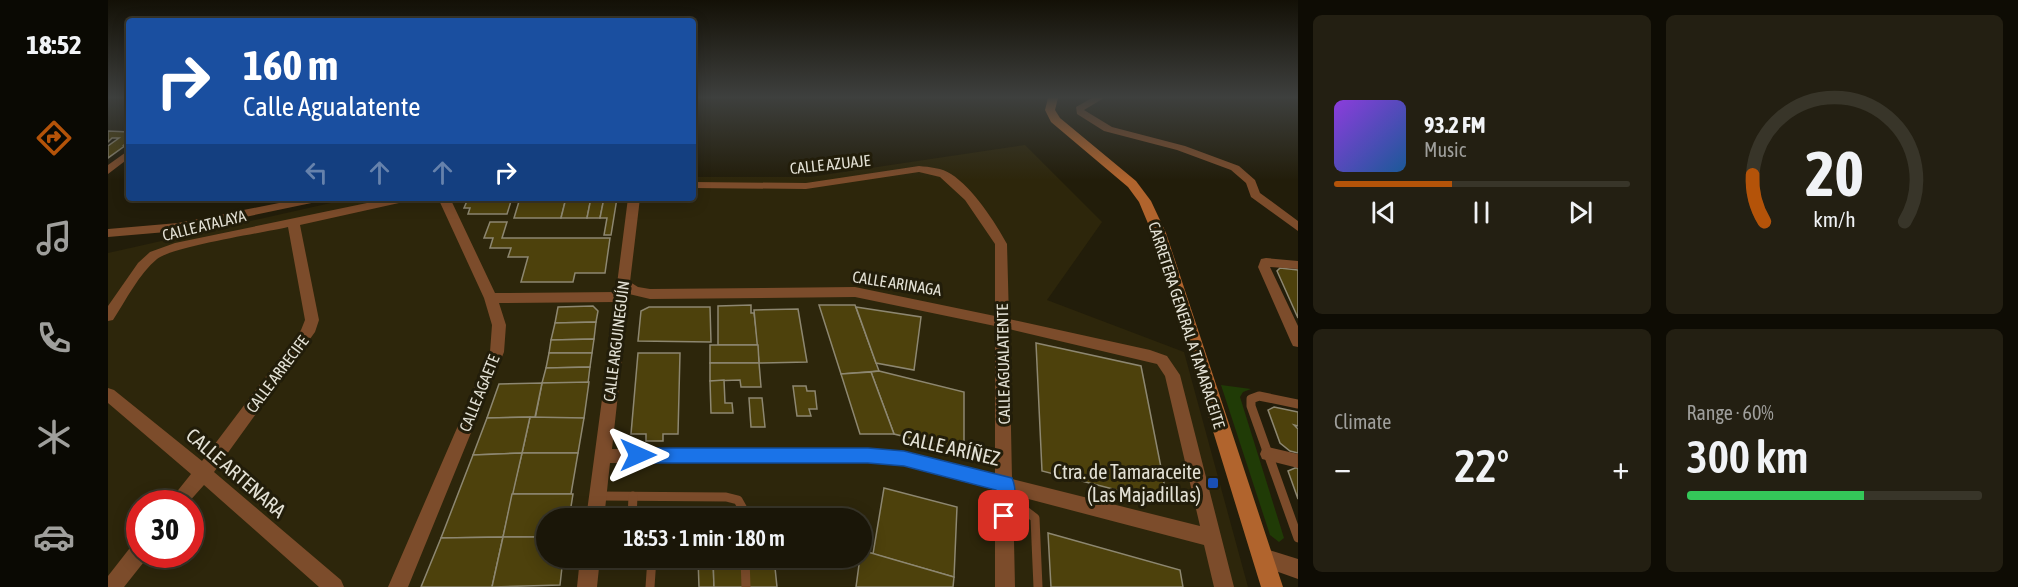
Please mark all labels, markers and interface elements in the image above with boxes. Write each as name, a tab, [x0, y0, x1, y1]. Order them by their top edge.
text: 18:52	[26, 29, 82, 60]
text: 160 m	[243, 41, 338, 89]
icon: right	[144, 42, 222, 120]
text: Calle Agualatente	[243, 91, 420, 122]
text: 93.2 FM	[1424, 112, 1486, 138]
icon: directions	[33, 117, 75, 159]
text: Music	[1424, 138, 1466, 161]
text: 20	[1805, 138, 1864, 209]
street label: CALLE AZUAJE	[789, 151, 871, 177]
icon: left	[300, 156, 333, 189]
icon: ahead	[363, 156, 396, 189]
icon: ahead	[426, 156, 459, 189]
icon: right	[489, 156, 522, 189]
icon: previous	[1367, 196, 1400, 229]
icon: pause	[1465, 196, 1498, 229]
icon: next	[1564, 196, 1597, 229]
street label: CALLE ATALAYA	[160, 206, 248, 244]
text: km/h	[1813, 207, 1856, 232]
icon: music	[33, 217, 75, 259]
street label: CARRETERA GENERAL A TAMARACEITE	[1145, 219, 1229, 431]
street label: CALLE ARINAGA	[851, 267, 943, 299]
street label: CALLE ARGUINEGUÍN	[600, 279, 632, 403]
street label: CALLE AGUALATENTE	[993, 303, 1013, 424]
icon: phone	[33, 317, 75, 359]
street label: CALLE ARRECIFE	[242, 332, 312, 416]
street label: CALLE AGAETE	[455, 352, 503, 434]
text: Range · 60%	[1687, 401, 1774, 424]
text: Climate	[1334, 410, 1391, 433]
icon: climate	[33, 416, 75, 458]
street label: CALLE ARTENARA	[182, 423, 291, 522]
position arrow	[606, 423, 670, 487]
street label: CALLE ARÍÑEZ	[900, 425, 1002, 470]
text: 300 km	[1687, 431, 1808, 483]
text: 22°	[1454, 440, 1509, 492]
text: −	[1334, 448, 1351, 486]
text: +	[1612, 448, 1629, 486]
place label: Ctra. de Tamaraceite (Las Majadillas)	[1053, 460, 1201, 506]
marker: Ctra. de Tamaraceite (Las Majadillas)	[1206, 476, 1220, 490]
speed limit sign: 30	[126, 490, 204, 568]
pin	[978, 490, 1029, 541]
icon: arrive	[987, 499, 1020, 532]
icon: car	[33, 516, 75, 558]
text: 18:53 · 1 min · 180 m	[623, 525, 785, 551]

